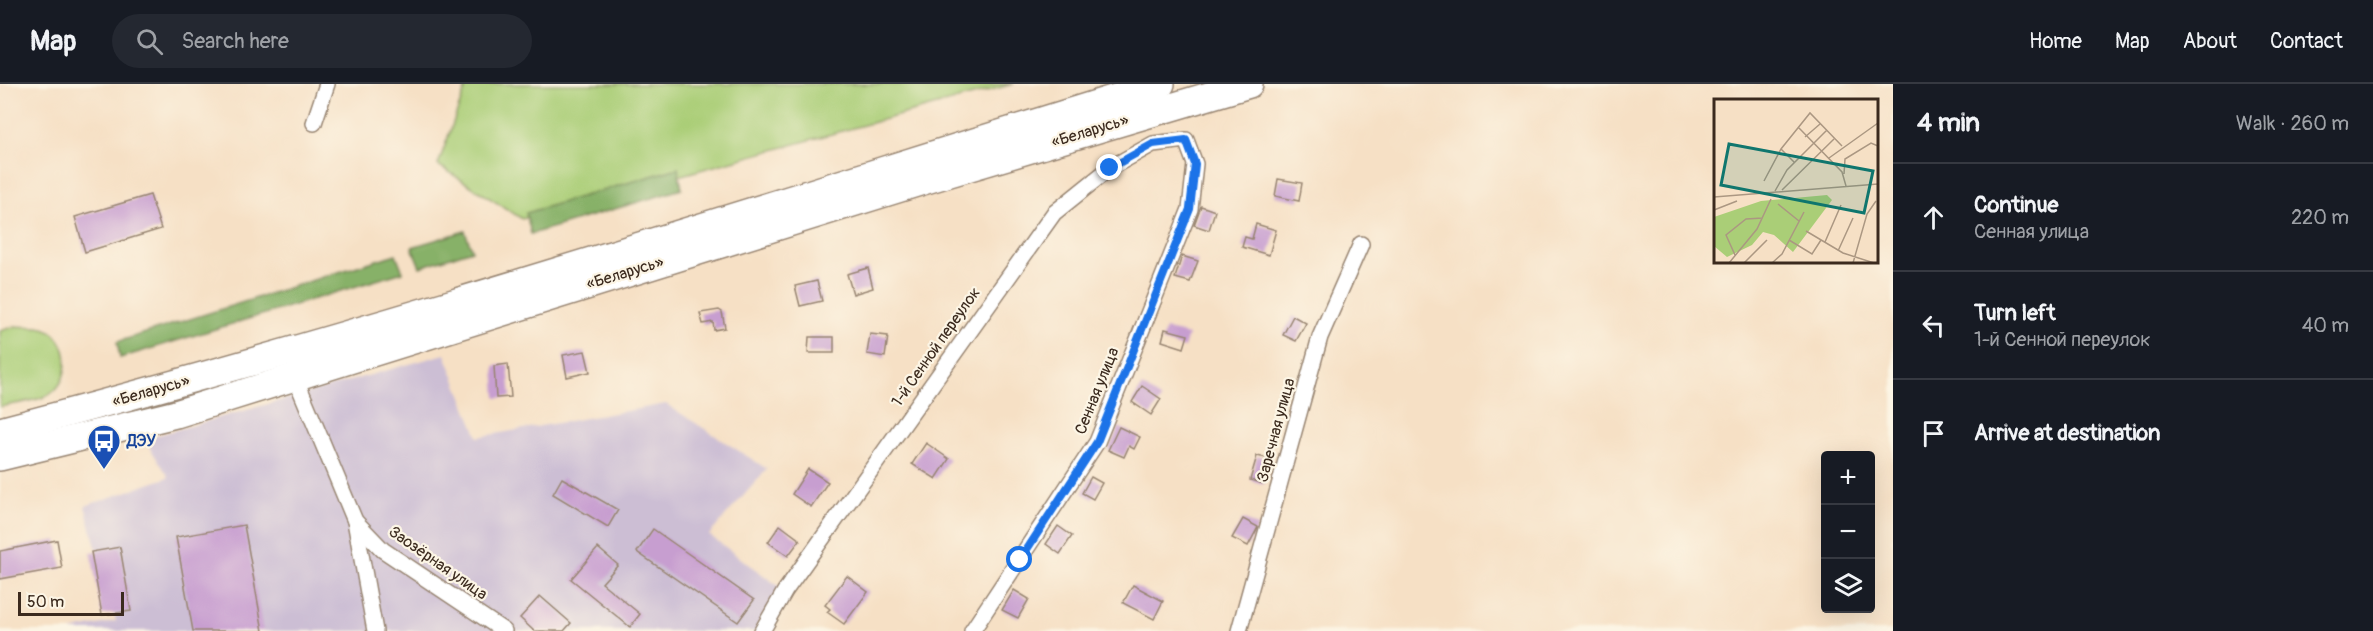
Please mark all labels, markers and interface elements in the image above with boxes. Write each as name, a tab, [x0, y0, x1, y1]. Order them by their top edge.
search box	[112, 14, 532, 68]
text: Map	[30, 24, 76, 59]
icon: search	[133, 25, 166, 58]
text: Search here	[181, 27, 289, 55]
text: Home	[2029, 28, 2082, 55]
text: Map	[2115, 28, 2150, 55]
text: About	[2183, 28, 2237, 55]
text: Contact	[2270, 28, 2343, 55]
inset map	[1714, 99, 1878, 262]
text: 4 min	[1917, 107, 1980, 139]
street label: «Беларусь»	[1049, 110, 1131, 152]
text: Walk · 260 m	[2236, 111, 2349, 136]
route end	[1096, 154, 1122, 180]
text: Continue	[1974, 191, 2058, 219]
icon: ahead	[1917, 201, 1950, 234]
text: 220 m	[2291, 205, 2349, 230]
text: Сенная улица	[1974, 219, 2089, 244]
street label: «Беларусь»	[584, 252, 666, 294]
street label: 1-й Сенной переулок	[887, 283, 985, 411]
text: Turn left	[1974, 299, 2056, 327]
icon: left	[1917, 309, 1950, 342]
text: 40 m	[2302, 313, 2349, 338]
text: 1-й Сенной переулок	[1974, 327, 2151, 352]
street label: Сенная улица	[1070, 345, 1124, 437]
street label: «Беларусь»	[110, 370, 192, 412]
street label: Заречная улица	[1253, 376, 1299, 484]
icon: arrive	[1917, 417, 1950, 450]
text: Arrive at destination	[1974, 419, 2160, 447]
bus stop icon: ДЭУ	[86, 423, 122, 470]
place label: ДЭУ	[126, 431, 156, 451]
map controls	[1821, 451, 1875, 613]
button: +	[1821, 451, 1875, 505]
button: −	[1821, 505, 1875, 559]
street label: Заозёрная улица	[385, 522, 491, 604]
route start	[1006, 546, 1032, 572]
button: layers	[1821, 559, 1875, 613]
scale bar	[18, 589, 124, 616]
text: 50 m	[27, 592, 64, 612]

